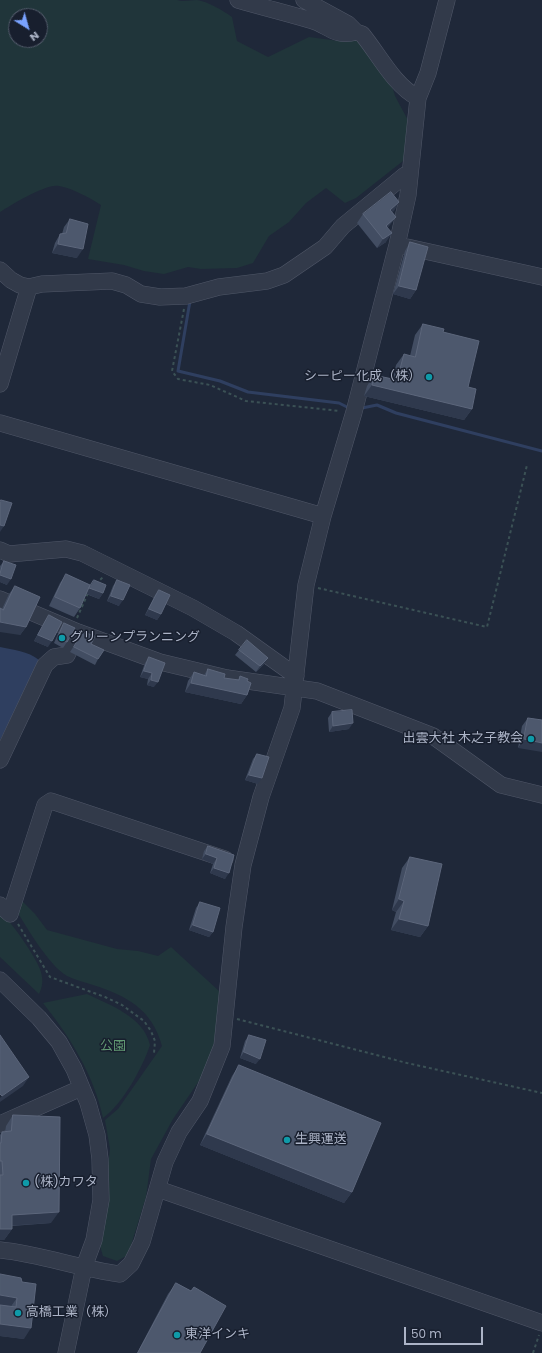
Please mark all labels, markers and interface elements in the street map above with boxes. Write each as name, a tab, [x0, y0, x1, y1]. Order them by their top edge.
north arrow	[8, 8, 48, 48]
text: N	[26, 28, 43, 46]
place label: シーピー化成（株）	[304, 369, 421, 385]
marker: シーピー化成（株）	[424, 372, 434, 382]
place label: グリーンプランニング	[70, 630, 200, 646]
marker: グリーンプランニング	[57, 633, 67, 643]
place label: 出雲大社 木之子教会	[403, 731, 523, 747]
marker: 出雲大社 木之子教会	[526, 734, 536, 744]
park label: 公園	[100, 1039, 126, 1055]
place label: 生興運送	[295, 1132, 347, 1148]
marker: 生興運送	[282, 1135, 292, 1145]
place label: (株)カワタ	[34, 1175, 98, 1191]
marker: (株)カワタ	[21, 1178, 31, 1188]
place label: 高橋工業（株）	[26, 1305, 117, 1321]
marker: 高橋工業（株）	[13, 1308, 23, 1318]
scale bar	[406, 1319, 485, 1345]
text: 50 m	[411, 1325, 442, 1342]
place label: 東洋インキ	[185, 1327, 250, 1343]
marker: 東洋インキ	[172, 1330, 182, 1340]

